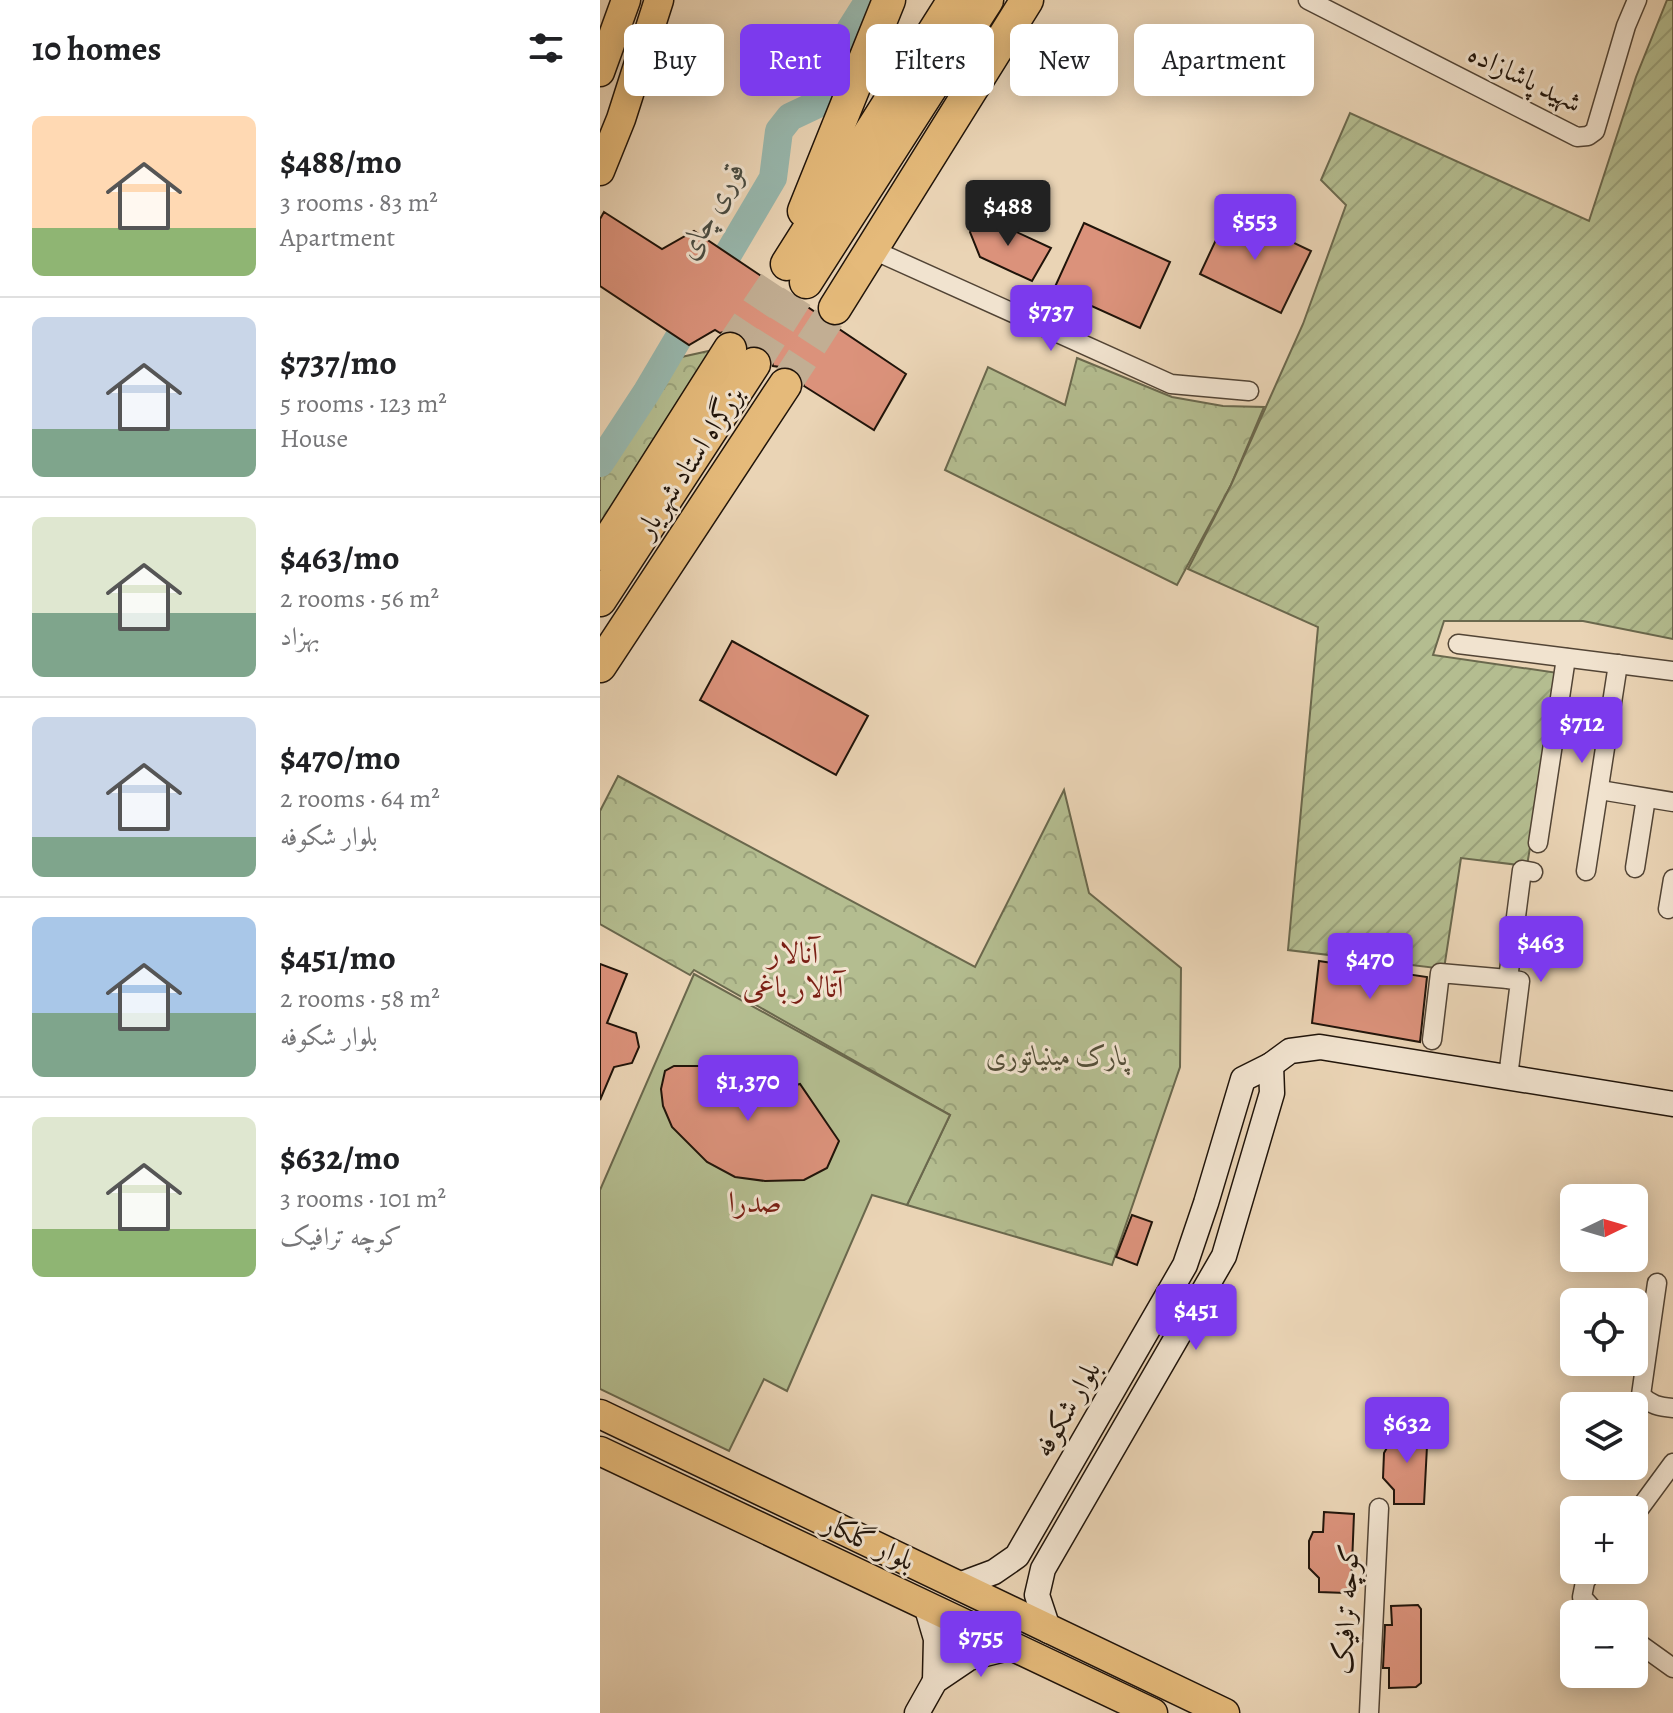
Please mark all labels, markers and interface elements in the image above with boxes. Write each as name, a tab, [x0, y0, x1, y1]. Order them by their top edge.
chip: Buy	[624, 24, 724, 96]
chip: Rent	[740, 24, 850, 96]
chip: Filters	[866, 24, 994, 96]
chip: New	[1010, 24, 1118, 96]
chip: Apartment	[1134, 24, 1314, 96]
text: 10 homes	[32, 25, 161, 72]
icon: filters	[524, 26, 568, 70]
street label: شهید پاشازاده	[1461, 34, 1588, 123]
text: $488/mo	[280, 138, 402, 185]
icon: home	[96, 148, 192, 244]
water label: قوری چای	[668, 153, 755, 267]
pin: $488	[961, 180, 1055, 248]
text: 3 rooms · 83 m²	[280, 185, 438, 220]
text: $488	[983, 188, 1033, 223]
pin: $553	[1208, 194, 1302, 262]
text: $553	[1232, 202, 1278, 237]
text: Apartment	[280, 220, 395, 255]
pin: $737	[1004, 285, 1098, 353]
text: $737	[1028, 293, 1074, 328]
text: $737/mo	[280, 339, 397, 386]
icon: home	[96, 349, 192, 445]
street label: بزرگراه استاد شهریار	[625, 379, 753, 548]
text: 5 rooms · 123 m²	[280, 386, 447, 421]
text: House	[280, 421, 348, 456]
text: $463/mo	[280, 534, 400, 581]
icon: home	[96, 549, 192, 645]
text: 2 rooms · 56 m²	[280, 581, 439, 616]
text: بهزاد	[280, 619, 320, 654]
pin: $712	[1535, 697, 1629, 765]
text: $712	[1559, 705, 1605, 740]
text: $470/mo	[280, 734, 401, 781]
icon: home	[96, 749, 192, 845]
text: 2 rooms · 64 m²	[280, 781, 440, 816]
text: بلوار شکوفه	[280, 819, 378, 854]
pin: $463	[1494, 916, 1588, 984]
text: $463	[1517, 924, 1565, 959]
district label: آنالار آتالار باغی	[743, 933, 847, 1007]
pin: $470	[1323, 933, 1417, 1001]
text: $451/mo	[280, 934, 396, 981]
text: $470	[1346, 941, 1394, 976]
icon: home	[96, 949, 192, 1045]
text: 2 rooms · 58 m²	[280, 981, 440, 1016]
text: بلوار شکوفه	[280, 1019, 378, 1054]
park label: پارک مینیاتوری	[986, 1037, 1131, 1076]
pin: $1,370	[683, 1055, 813, 1123]
text: $1,370	[716, 1063, 780, 1098]
text: $632/mo	[280, 1134, 400, 1181]
icon: home	[96, 1149, 192, 1245]
text: 3 rooms · 101 m²	[280, 1181, 446, 1216]
district label: صدرا	[728, 1182, 782, 1222]
north arrow	[1560, 1184, 1648, 1272]
map controls	[1560, 1184, 1648, 1688]
text: کوچه ترافیک	[280, 1219, 402, 1254]
pin: $451	[1149, 1284, 1243, 1352]
button: locate	[1560, 1288, 1648, 1376]
text: $451	[1174, 1292, 1218, 1327]
street label: بلوار شکوفه	[1024, 1354, 1110, 1464]
button: layers	[1560, 1392, 1648, 1480]
pin: $632	[1360, 1397, 1454, 1465]
text: $632	[1383, 1405, 1431, 1440]
button: +	[1560, 1496, 1648, 1584]
street label: بلوار گلکار	[814, 1503, 921, 1580]
street label: کوچه ترافیک	[1324, 1543, 1368, 1675]
button: −	[1560, 1600, 1648, 1688]
pin: $755	[934, 1611, 1028, 1679]
text: $755	[958, 1619, 1004, 1654]

